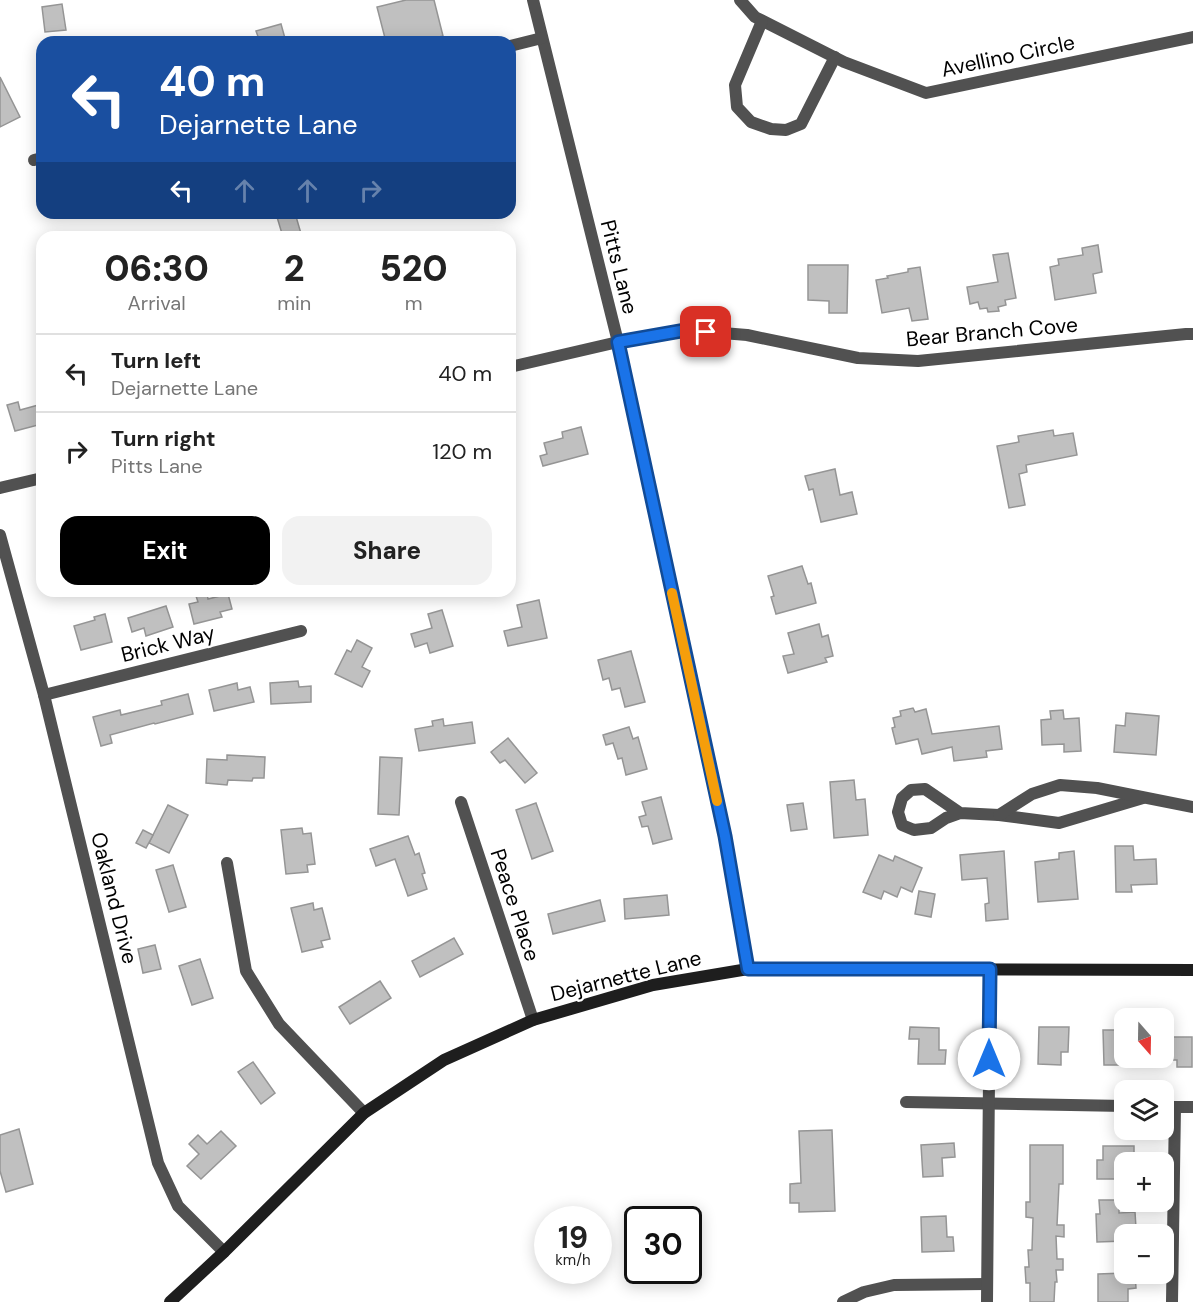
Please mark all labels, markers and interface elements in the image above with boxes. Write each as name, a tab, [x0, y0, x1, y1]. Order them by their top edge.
street label: Avellino Circle	[939, 28, 1077, 84]
text: 40 m	[159, 54, 265, 109]
icon: left	[60, 60, 138, 138]
text: Dejarnette Lane	[159, 107, 358, 142]
icon: left	[165, 174, 198, 207]
icon: ahead	[228, 174, 261, 207]
icon: ahead	[291, 174, 324, 207]
icon: right	[354, 174, 387, 207]
street label: Pitts Lane	[594, 217, 644, 317]
text: 06:30	[104, 245, 209, 292]
text: 2	[284, 245, 305, 292]
text: 520	[379, 245, 448, 292]
text: Arrival	[127, 290, 186, 316]
text: min	[277, 290, 311, 316]
text: m	[405, 290, 423, 316]
pin	[680, 306, 731, 357]
street label: Bear Branch Cove	[905, 311, 1079, 353]
icon: arrive	[689, 315, 722, 348]
text: Turn left	[111, 346, 201, 375]
icon: left	[60, 357, 93, 390]
text: 40 m	[438, 359, 492, 388]
text: Dejarnette Lane	[111, 375, 258, 401]
text: Turn right	[111, 424, 216, 453]
icon: right	[60, 435, 93, 468]
text: 120 m	[432, 437, 492, 466]
text: Pitts Lane	[111, 453, 203, 479]
button: Exit	[60, 516, 270, 585]
button: Share	[282, 516, 492, 585]
street label: Brick Way	[118, 619, 218, 669]
street label: Oakland Drive	[84, 829, 144, 967]
street label: Peace Place	[484, 845, 546, 965]
street label: Dejarnette Lane	[548, 944, 704, 1008]
north arrow	[1114, 1008, 1174, 1068]
map controls	[1114, 1008, 1174, 1284]
position arrow	[957, 1027, 1021, 1091]
button: layers	[1114, 1080, 1174, 1140]
button: +	[1114, 1152, 1174, 1212]
speed limit sign: 30	[624, 1206, 702, 1284]
text: 19	[558, 1218, 588, 1257]
button: −	[1114, 1224, 1174, 1284]
text: km/h	[555, 1250, 591, 1270]

